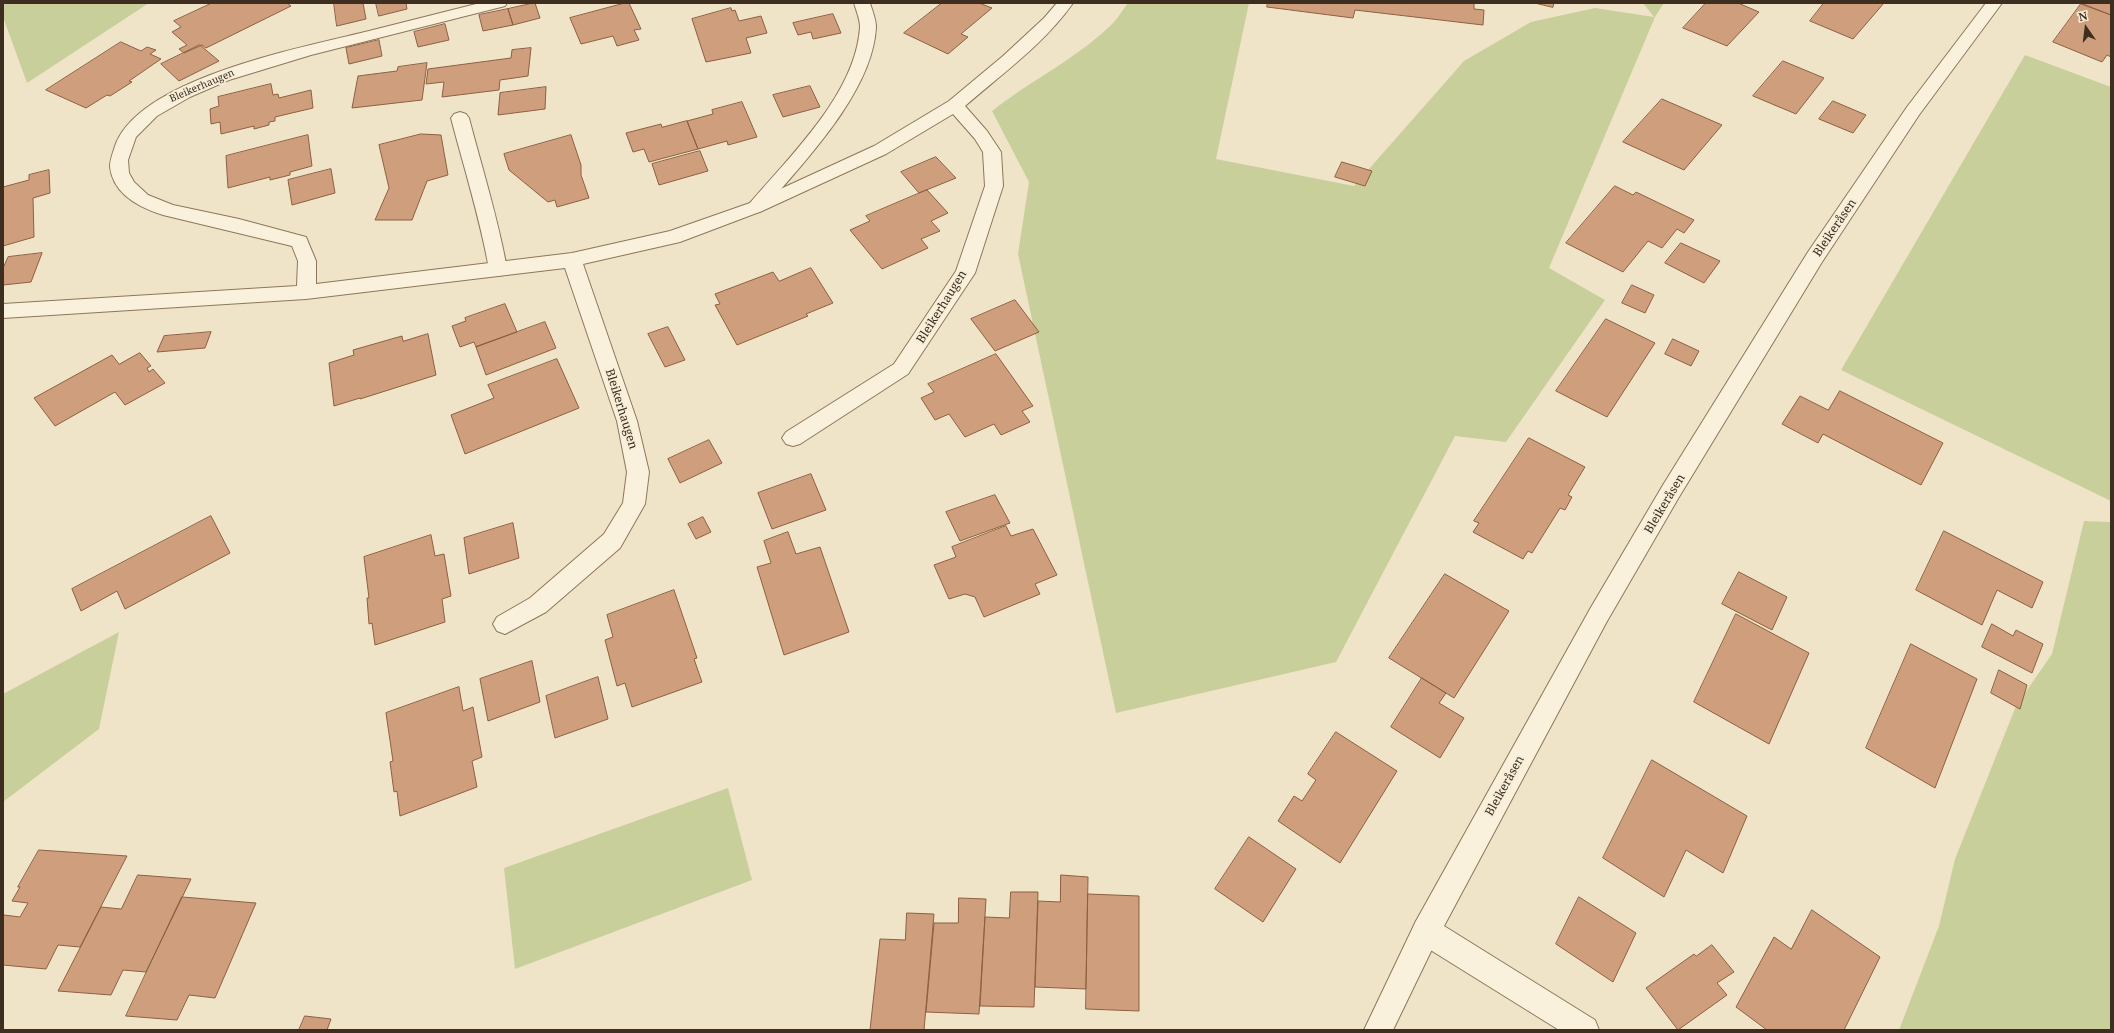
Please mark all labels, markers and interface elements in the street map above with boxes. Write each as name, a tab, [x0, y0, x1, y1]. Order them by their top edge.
north arrow	[2066, 8, 2106, 48]
text: N	[2077, 8, 2089, 24]
street label: Bleikerhaugen	[168, 67, 236, 105]
street label: Bleikeråsen	[1810, 196, 1860, 260]
street label: Bleikerhaugen	[914, 268, 970, 346]
street label: Bleikerhaugen	[602, 367, 640, 451]
street label: Bleikeråsen	[1642, 472, 1688, 536]
street label: Bleikeråsen	[1483, 753, 1527, 819]

